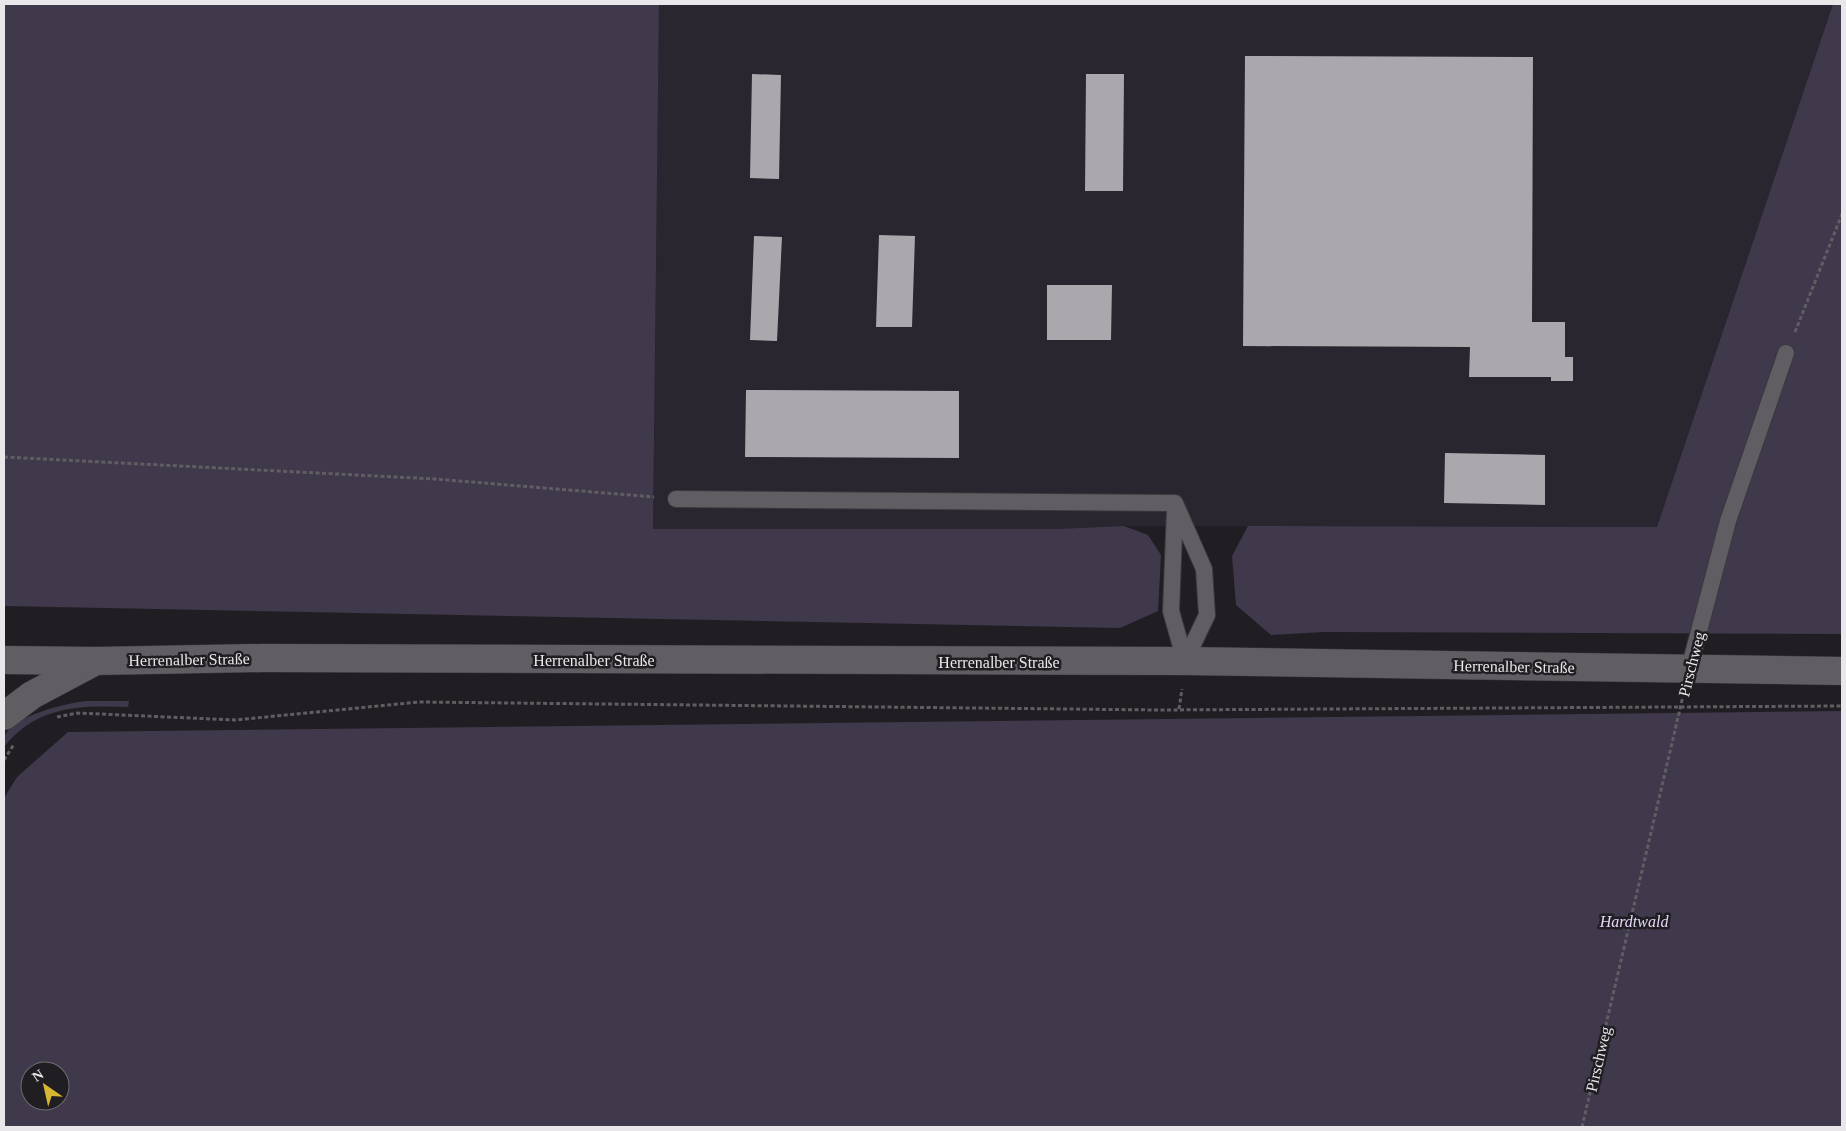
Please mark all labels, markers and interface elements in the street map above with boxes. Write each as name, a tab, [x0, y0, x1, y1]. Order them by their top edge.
street label: Pirschweg	[1675, 630, 1709, 699]
street label: Herrenalber Straße	[128, 650, 250, 669]
street label: Herrenalber Straße	[533, 652, 655, 669]
street label: Herrenalber Straße	[938, 654, 1060, 671]
street label: Herrenalber Straße	[1453, 657, 1575, 676]
park label: Hardtwald	[1599, 913, 1669, 930]
street label: Pirschweg	[1583, 1025, 1615, 1094]
north arrow	[20, 1061, 70, 1111]
text: N	[30, 1067, 46, 1085]

